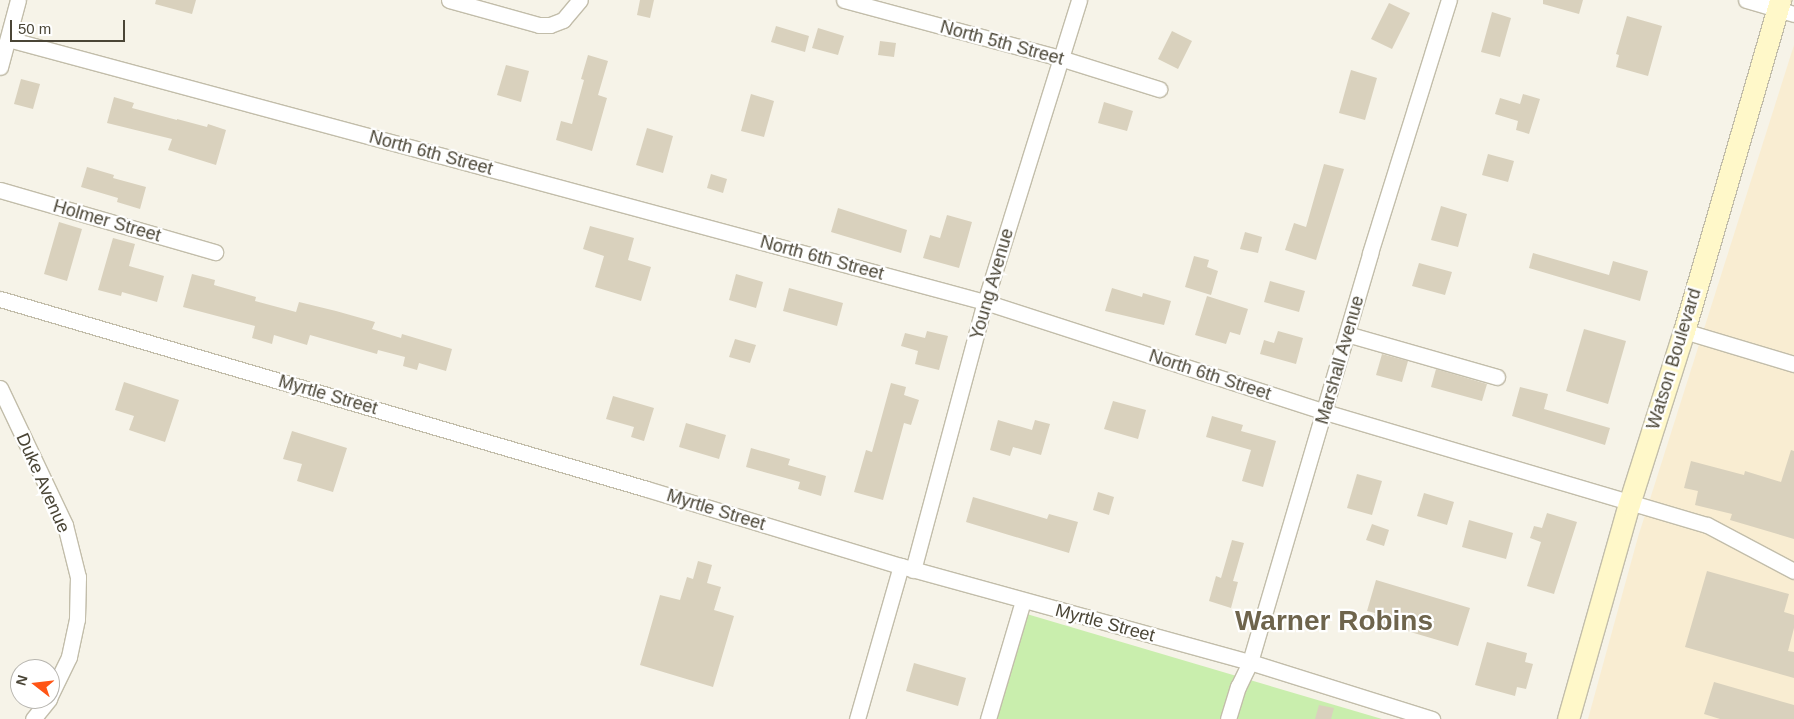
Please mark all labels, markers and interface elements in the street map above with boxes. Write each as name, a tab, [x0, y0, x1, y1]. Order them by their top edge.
scale bar	[12, 10, 128, 42]
street label: North 5th Street	[938, 16, 1066, 70]
text: 50 m	[18, 20, 51, 37]
street label: North 6th Street	[367, 126, 495, 180]
street label: Holmer Street	[51, 195, 163, 247]
street label: Young Avenue	[966, 225, 1018, 343]
street label: North 6th Street	[758, 231, 886, 285]
street label: Watson Boulevard	[1642, 286, 1706, 432]
street label: Marshall Avenue	[1311, 293, 1369, 427]
street label: North 6th Street	[1146, 345, 1274, 405]
street label: Myrtle Street	[276, 371, 380, 419]
street label: Duke Avenue	[11, 429, 75, 537]
street label: Myrtle Street	[664, 485, 768, 535]
street label: Myrtle Street	[1053, 599, 1157, 647]
district label: Warner Robins	[1235, 604, 1433, 638]
north arrow	[10, 659, 60, 709]
text: N	[12, 673, 31, 687]

